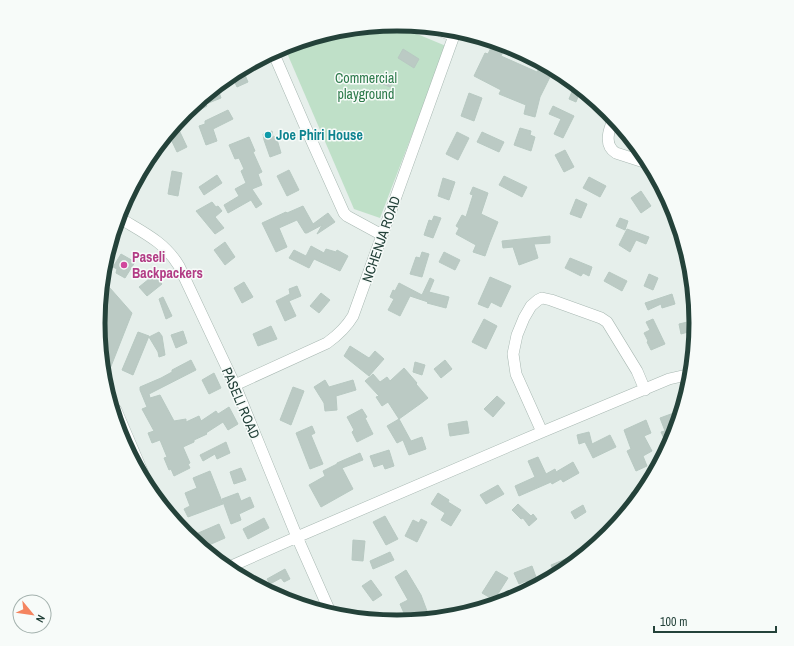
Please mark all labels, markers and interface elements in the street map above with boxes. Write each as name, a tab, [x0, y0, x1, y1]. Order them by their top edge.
park label: Commercial playground	[335, 69, 397, 103]
place label: Joe Phiri House	[276, 126, 363, 144]
marker: Joe Phiri House	[263, 130, 273, 140]
street label: NCHENJA ROAD	[358, 194, 404, 284]
place label: Paseli Backpackers	[132, 248, 203, 282]
marker: Paseli Backpackers	[119, 260, 129, 270]
street label: PASELI ROAD	[218, 365, 264, 441]
north arrow	[12, 594, 52, 634]
scale bar	[654, 608, 776, 634]
text: N	[33, 613, 48, 625]
text: 100 m	[660, 614, 687, 630]

